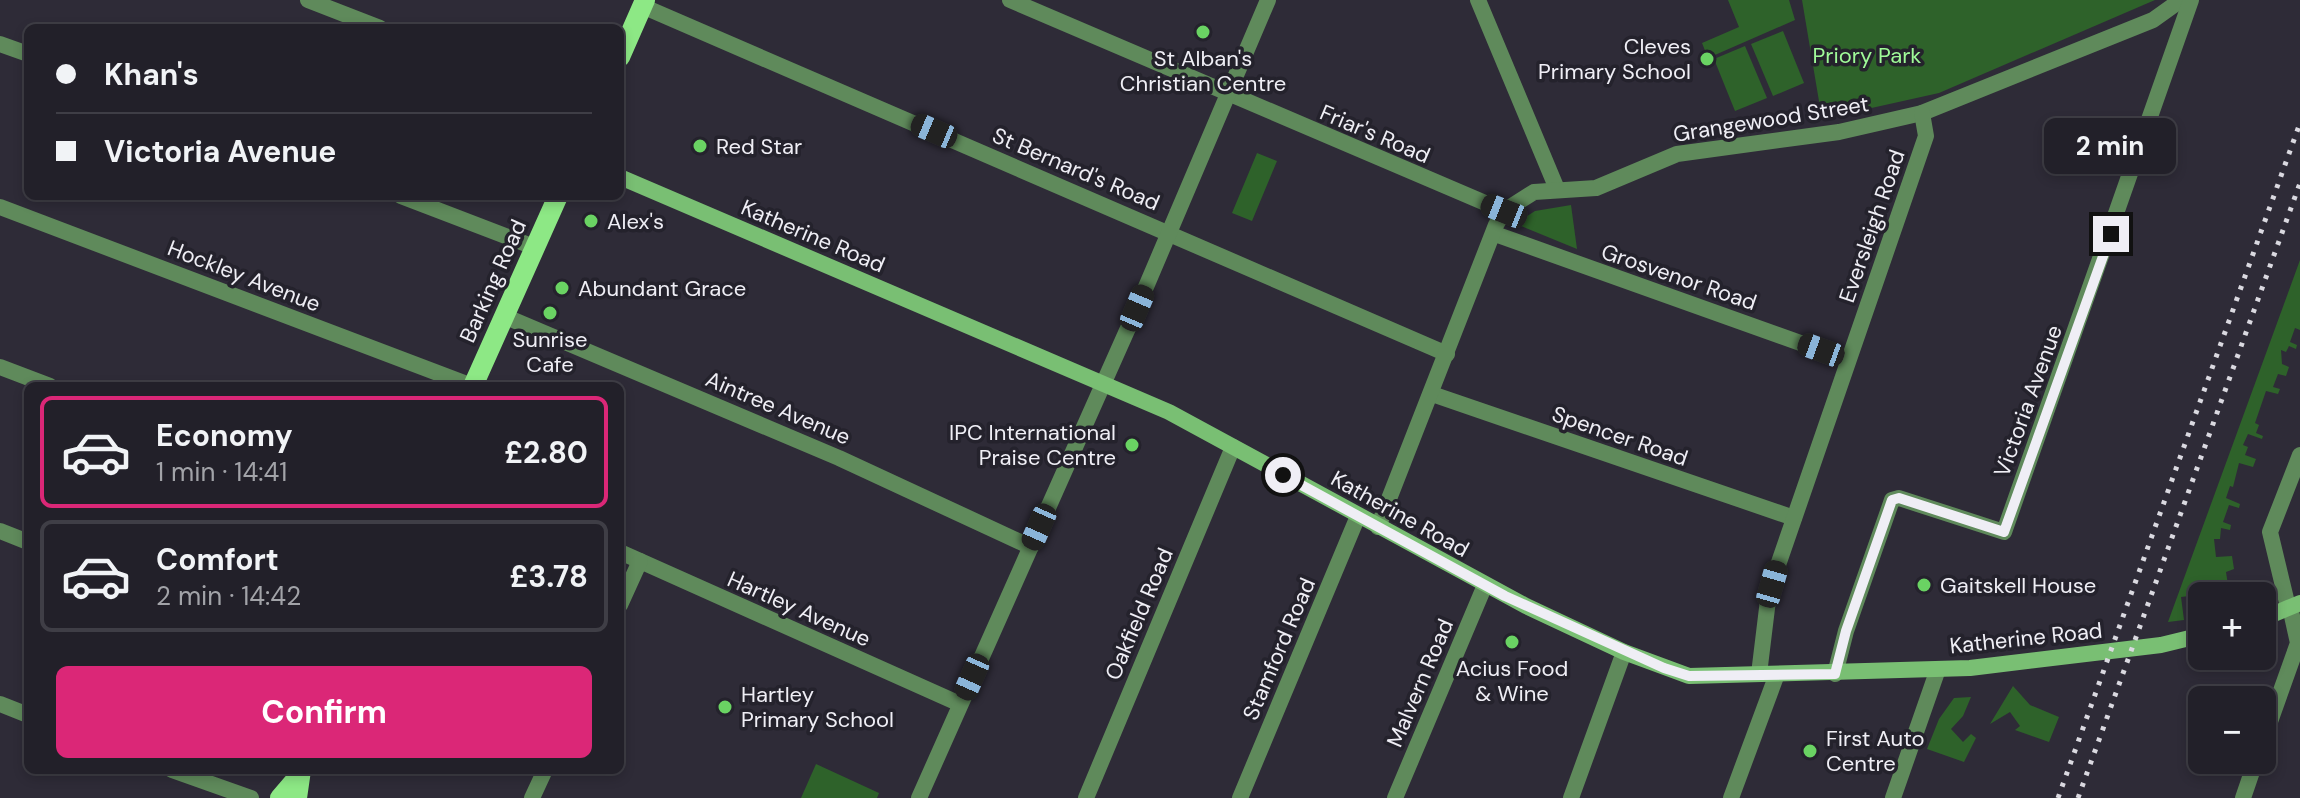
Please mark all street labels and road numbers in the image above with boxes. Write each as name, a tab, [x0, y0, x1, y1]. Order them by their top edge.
street label: Grangewood Street	[1671, 89, 1871, 149]
street label: Friar's Road	[1316, 98, 1434, 170]
street label: St Bernard's Road	[988, 121, 1164, 217]
street label: Eversleigh Road	[1832, 146, 1912, 306]
street label: Katherine Road	[737, 193, 889, 279]
street label: Barking Road	[453, 215, 533, 347]
street label: Hockley Avenue	[163, 234, 325, 318]
street label: Grosvenor Road	[1598, 237, 1760, 317]
street label: Victoria Avenue	[1987, 321, 2069, 481]
street label: Aintree Avenue	[701, 364, 855, 452]
street label: Spencer Road	[1548, 399, 1692, 473]
street label: Katherine Road	[1326, 464, 1474, 564]
street label: Oakfield Road	[1098, 544, 1180, 684]
street label: Hartley Avenue	[723, 565, 875, 653]
street label: Stamford Road	[1236, 574, 1322, 724]
street label: Malvern Road	[1380, 614, 1460, 752]
street label: Katherine Road	[1948, 616, 2104, 660]

